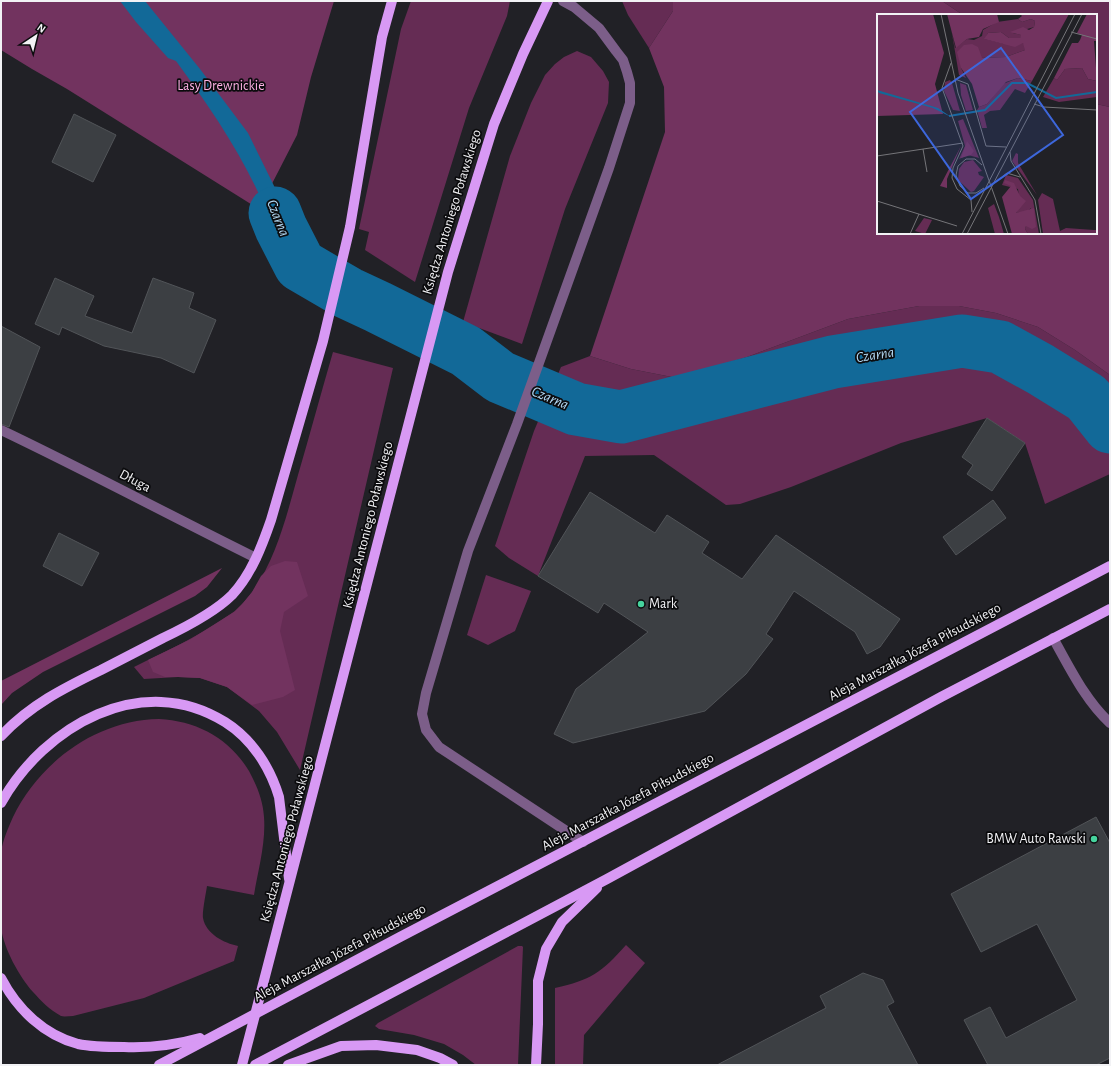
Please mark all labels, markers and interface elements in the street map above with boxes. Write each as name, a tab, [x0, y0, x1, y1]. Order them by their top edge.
inset map	[877, 14, 1097, 234]
north arrow	[16, 16, 56, 56]
text: N	[35, 22, 48, 35]
park label: Lasy Drewnickie	[177, 79, 265, 93]
street label: Księdza Antoniego Poławskiego	[420, 128, 484, 296]
water label: Czarna	[264, 197, 292, 239]
water label: Czarna	[855, 345, 895, 365]
water label: Czarna	[529, 384, 571, 412]
street label: Księdza Antoniego Poławskiego	[340, 440, 396, 610]
street label: Długa	[117, 467, 153, 495]
place label: Mark	[649, 597, 678, 611]
marker: Mark	[636, 599, 646, 609]
street label: Aleja Marszałka Józefa Piłsudskiego	[827, 601, 1003, 703]
street label: Aleja Marszałka Józefa Piłsudskiego	[540, 751, 716, 853]
street label: Księdza Antoniego Poławskiego	[258, 754, 316, 924]
place label: BMW Auto Rawski	[986, 832, 1086, 846]
marker: BMW Auto Rawski	[1089, 834, 1099, 844]
street label: Aleja Marszałka Józefa Piłsudskiego	[252, 902, 428, 1004]

